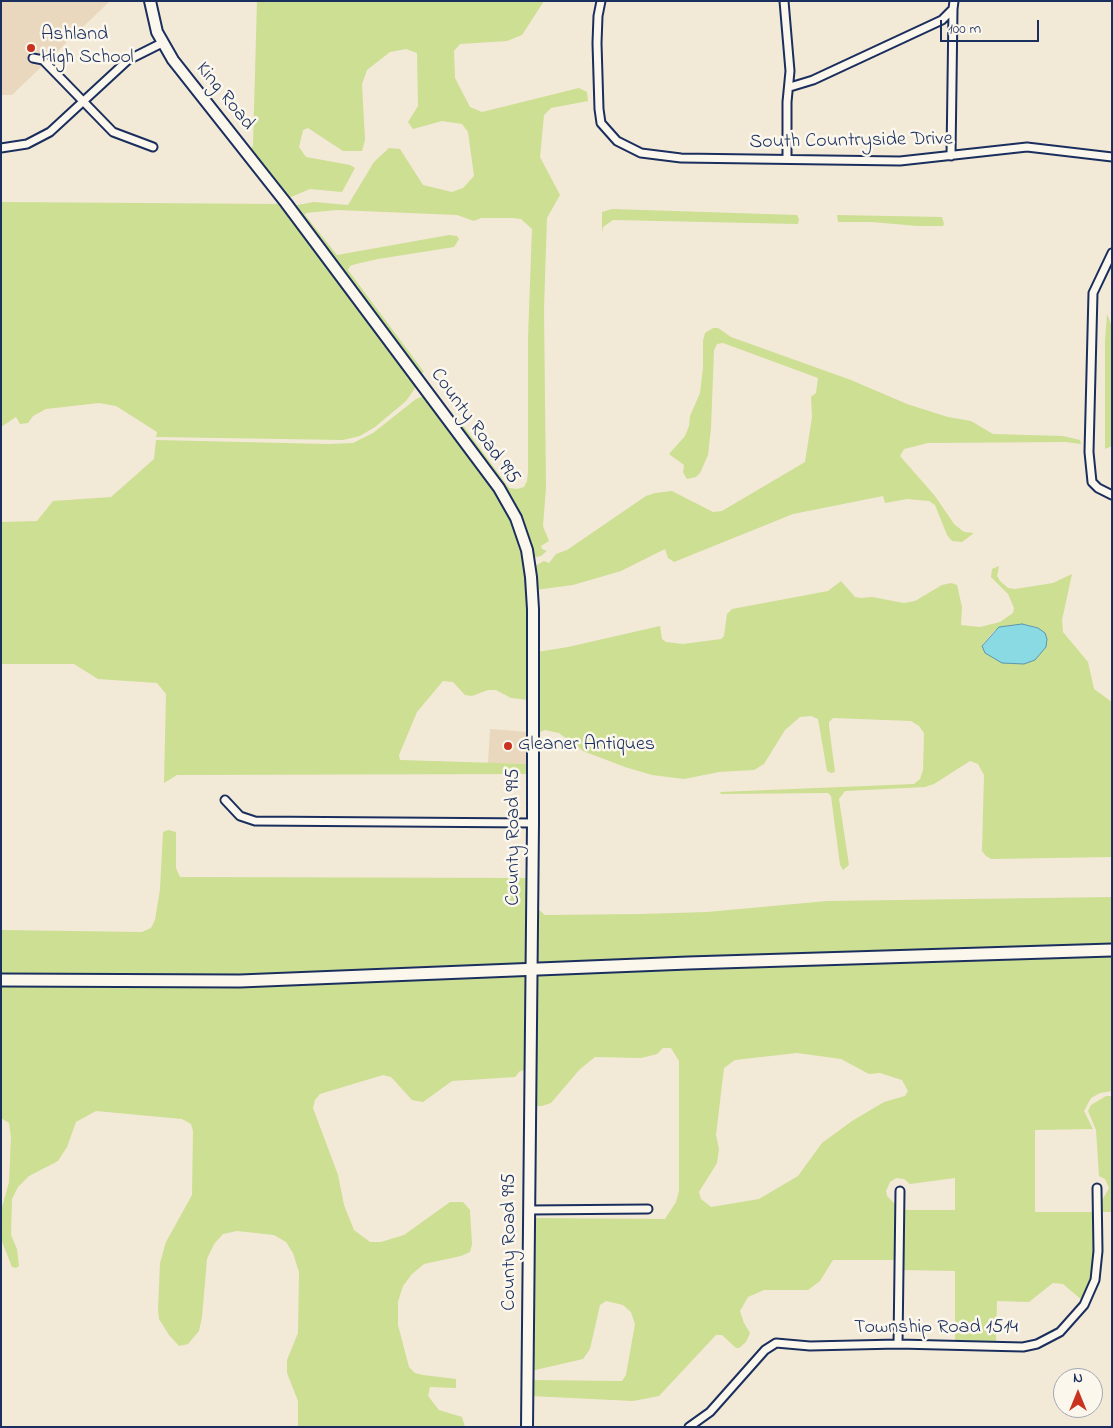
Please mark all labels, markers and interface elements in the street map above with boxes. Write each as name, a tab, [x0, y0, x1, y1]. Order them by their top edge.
scale bar	[943, 10, 1042, 42]
text: 100 m	[948, 18, 981, 40]
place label: Ashland High School	[41, 24, 134, 71]
marker: Ashland High School	[25, 42, 37, 54]
street label: King Road	[189, 58, 259, 136]
street label: South Countryside Drive	[749, 128, 953, 156]
street label: County Road 995	[424, 364, 524, 490]
place label: Gleaner Antiques	[518, 734, 655, 758]
marker: Gleaner Antiques	[502, 740, 514, 752]
street label: County Road 995	[503, 768, 527, 906]
street label: County Road 995	[499, 1173, 523, 1311]
street label: Township Road 1514	[854, 1317, 1018, 1341]
north arrow	[1053, 1368, 1103, 1418]
text: N	[1073, 1368, 1083, 1389]

